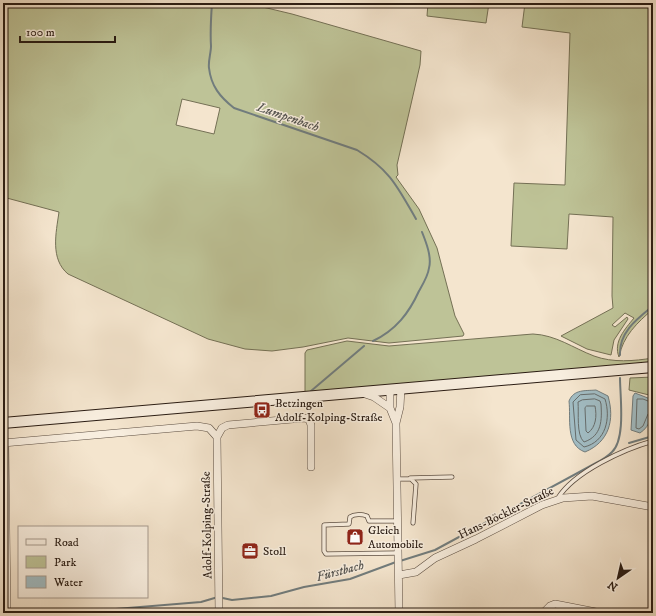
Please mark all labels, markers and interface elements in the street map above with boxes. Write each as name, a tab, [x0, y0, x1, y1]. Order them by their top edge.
scale bar	[20, 18, 115, 44]
text: 100 m	[26, 25, 55, 40]
water label: Lumpenbach	[254, 99, 321, 135]
place label: Betzingen Adolf-Kolping-Straße	[275, 396, 382, 425]
bus stop icon: Betzingen Adolf-Kolping-Straße	[252, 400, 272, 420]
street label: Adolf-Kolping-Straße	[199, 471, 215, 579]
street label: Hans-Böckler-Straße	[456, 483, 556, 543]
place label: Gleich Automobile	[368, 523, 423, 552]
legend	[18, 526, 148, 598]
shop icon: Gleich Automobile	[345, 527, 365, 547]
text: Road	[54, 535, 79, 550]
office icon: Stoll	[240, 541, 260, 561]
place label: Stoll	[263, 544, 287, 559]
text: Park	[54, 555, 76, 570]
water label: Fürstbach	[314, 557, 366, 585]
north arrow	[598, 558, 638, 598]
text: Water	[53, 575, 83, 590]
text: N	[605, 577, 621, 594]

